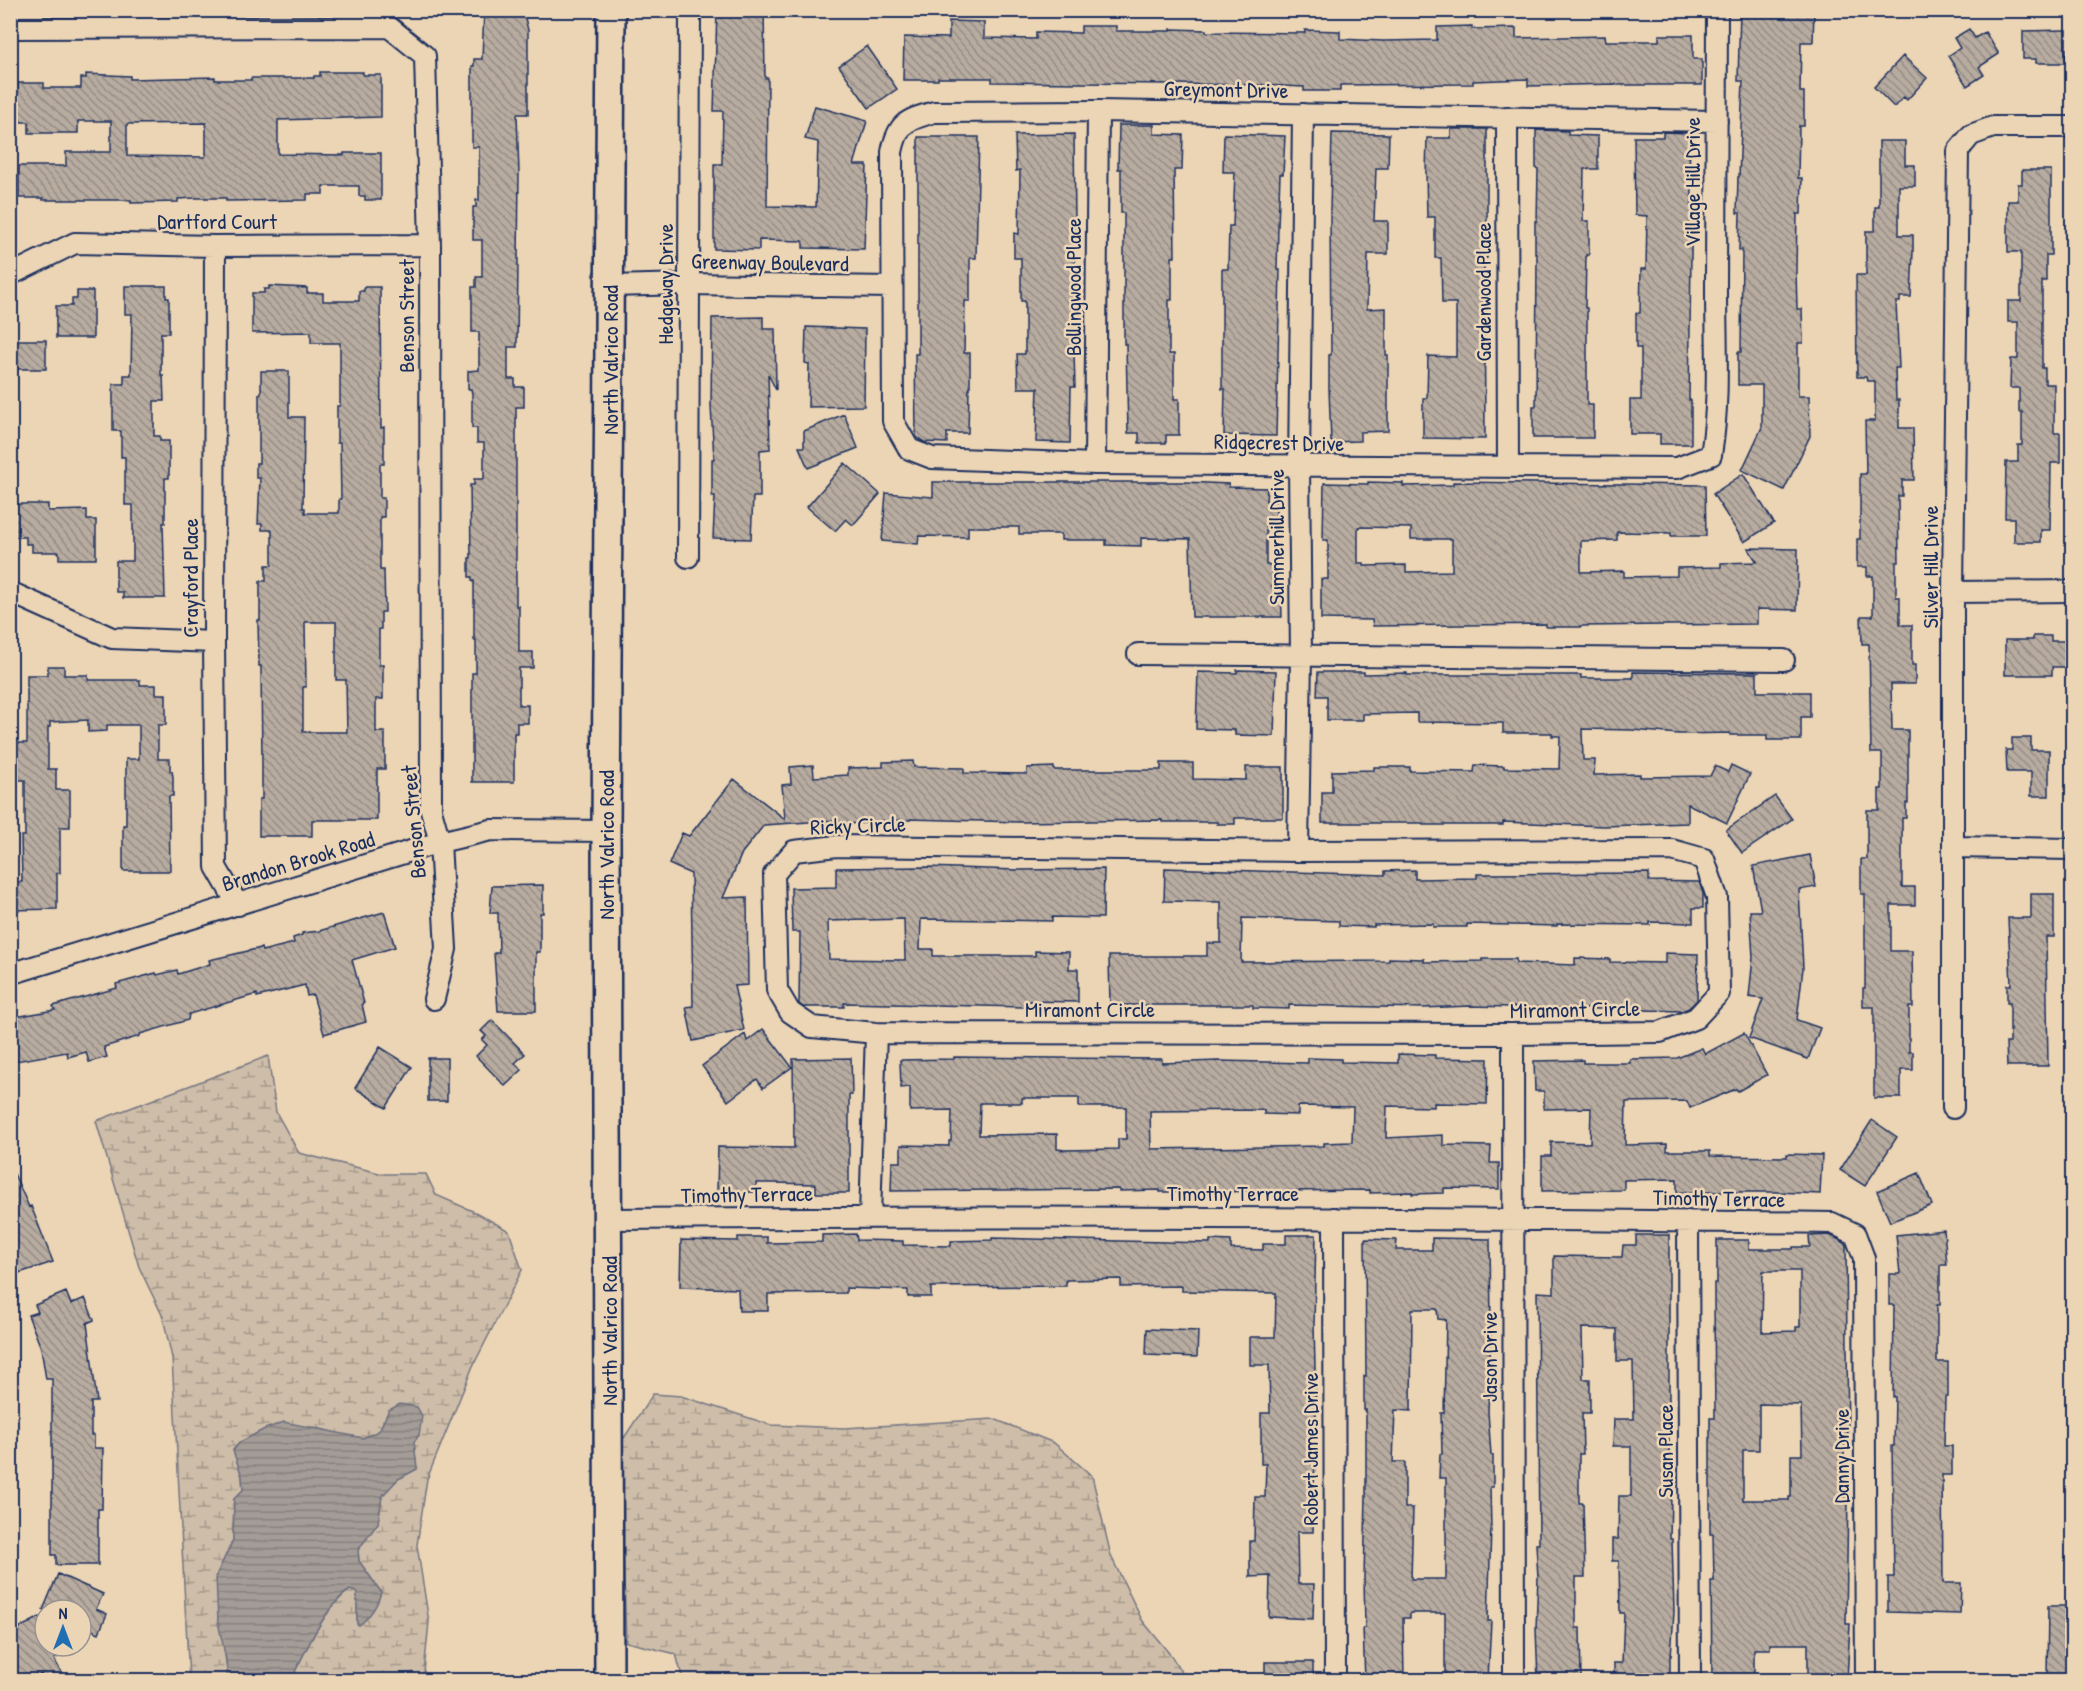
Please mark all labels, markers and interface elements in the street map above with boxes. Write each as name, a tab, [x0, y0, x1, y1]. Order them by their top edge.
street label: Greymont Drive	[1163, 73, 1289, 105]
street label: Village Hill Drive	[1677, 117, 1707, 247]
street label: Dartford Court	[157, 206, 277, 236]
street label: Bollingwood Place	[1058, 218, 1088, 356]
street label: Gardenwood Place	[1468, 222, 1498, 361]
street label: Hedgeway Drive	[650, 223, 680, 344]
street label: Greenway Boulevard	[691, 246, 849, 278]
street label: Benson Street	[391, 259, 421, 373]
street label: North Valrico Road	[595, 285, 625, 435]
street label: Ridgecrest Drive	[1214, 426, 1345, 458]
street label: Summerhill Drive	[1261, 469, 1291, 605]
street label: Silver Hill Drive	[1915, 505, 1945, 629]
street label: Crayford Place	[175, 518, 205, 638]
street label: Benson Street	[393, 764, 433, 880]
street label: North Valrico Road	[591, 770, 621, 920]
street label: Ricky Circle	[810, 808, 907, 842]
street label: Brandon Brook Road	[218, 823, 378, 898]
street label: Miramont Circle	[1510, 993, 1641, 1025]
street label: Miramont Circle	[1025, 994, 1155, 1024]
street label: Timothy Terrace	[681, 1178, 814, 1210]
street label: Timothy Terrace	[1167, 1178, 1299, 1208]
street label: Timothy Terrace	[1653, 1182, 1786, 1214]
street label: North Valrico Road	[594, 1256, 624, 1406]
street label: Jason Drive	[1474, 1312, 1504, 1402]
street label: Robert James Drive	[1295, 1372, 1325, 1526]
street label: Susan Place	[1650, 1404, 1680, 1498]
street label: Danny Drive	[1826, 1408, 1856, 1503]
north arrow	[33, 1598, 93, 1658]
text: N	[59, 1602, 68, 1624]

